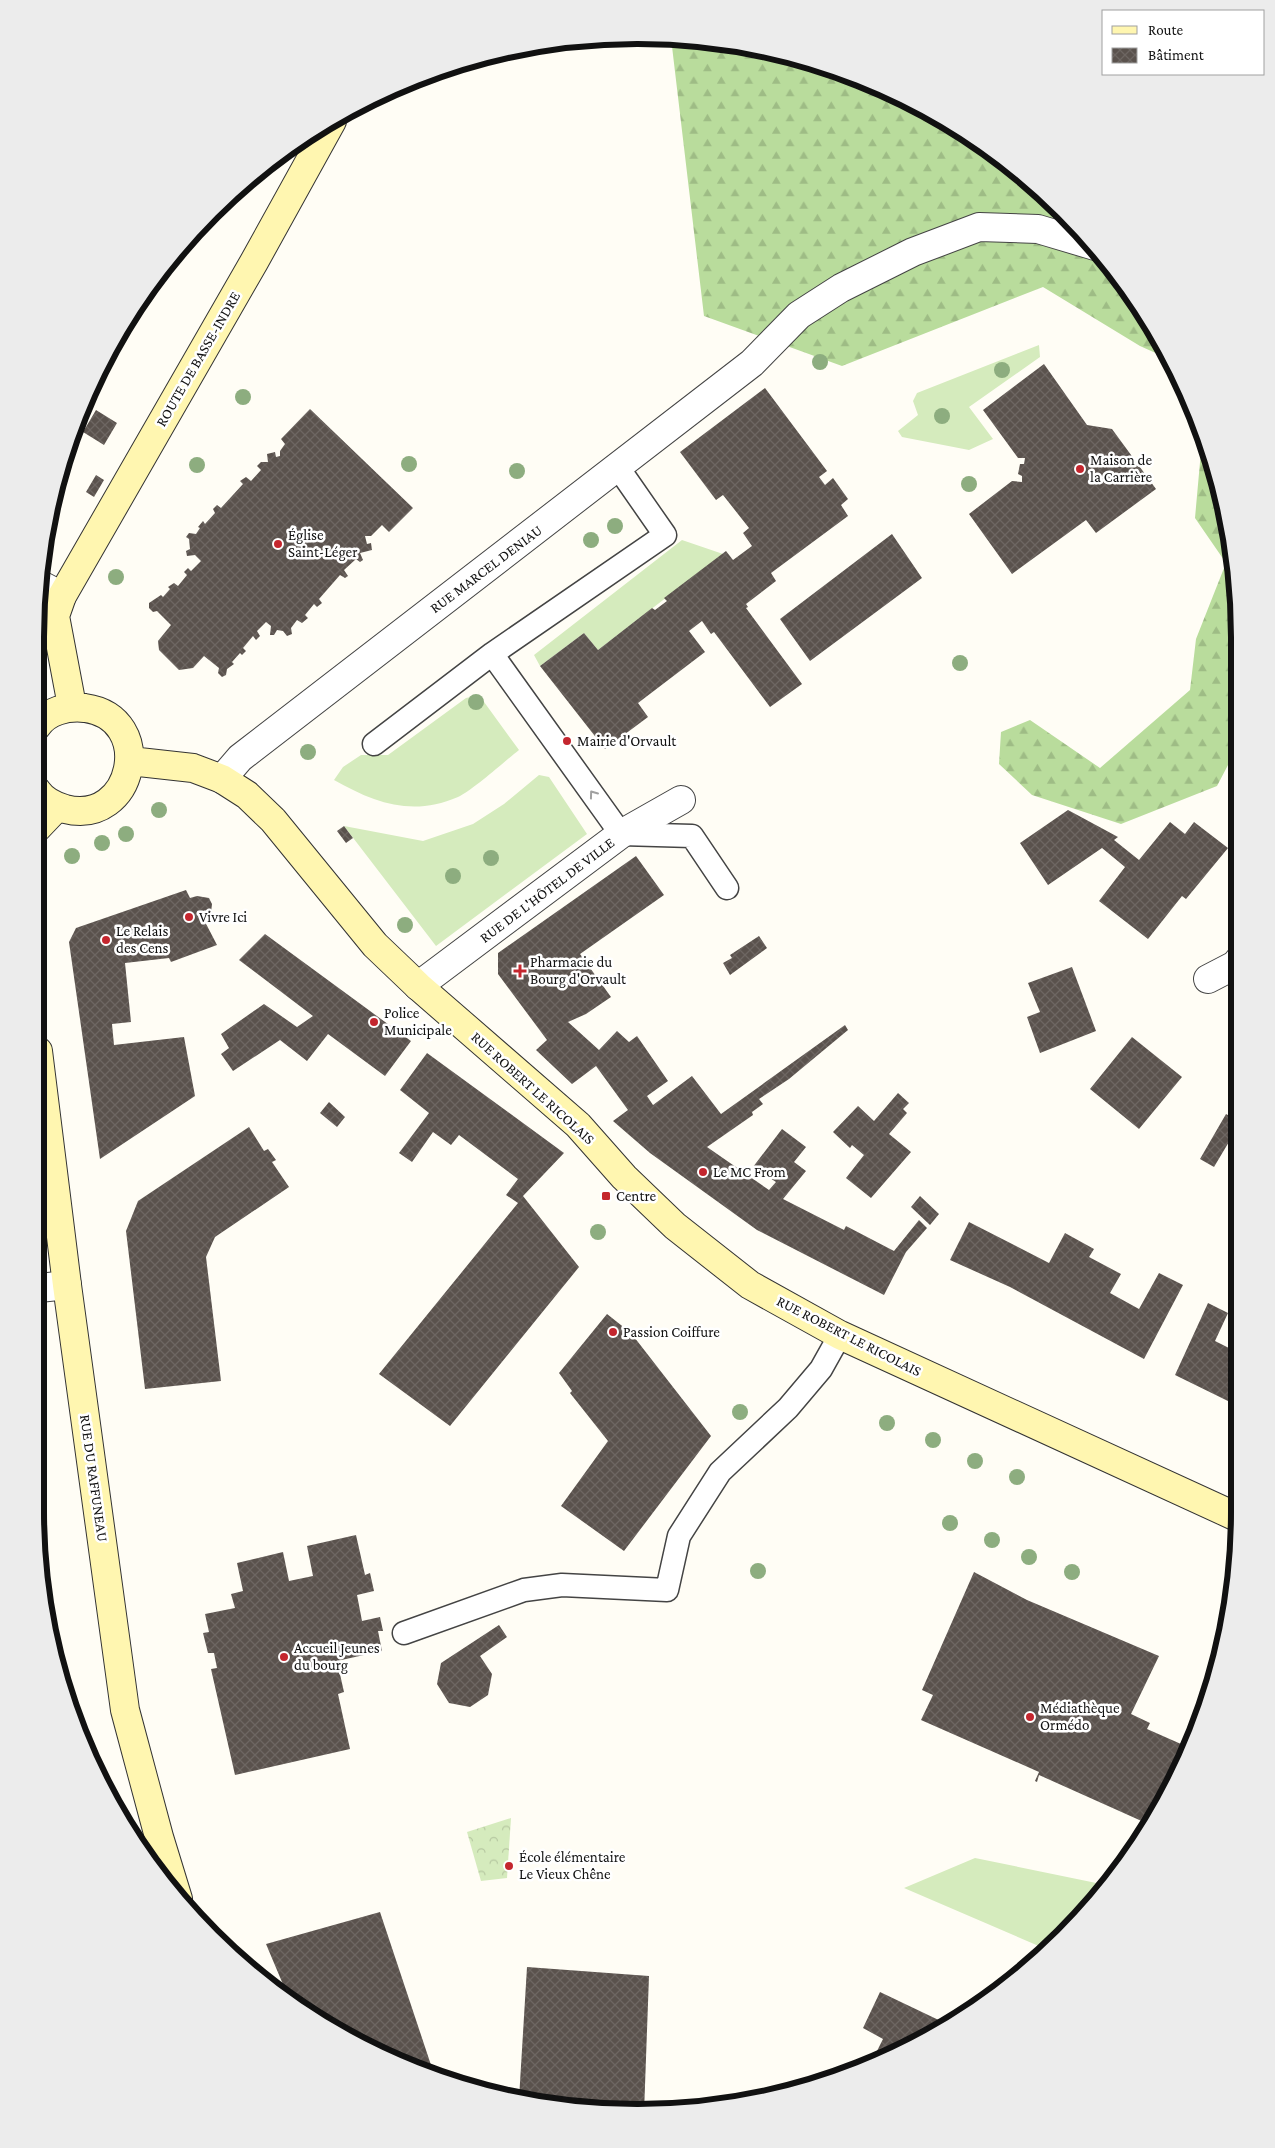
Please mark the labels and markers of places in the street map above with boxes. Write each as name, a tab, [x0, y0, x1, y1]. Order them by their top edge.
place label: Maison de la Carrière	[1090, 452, 1153, 485]
marker: Maison de la Carrière	[1074, 463, 1086, 475]
place label: Église Saint-Léger	[288, 527, 358, 561]
marker: Église Saint-Léger	[272, 538, 284, 550]
place label: Mairie d'Orvault	[577, 733, 677, 749]
marker: Mairie d'Orvault	[561, 735, 573, 747]
place label: Vivre Ici	[199, 909, 247, 925]
marker: Vivre Ici	[183, 911, 195, 923]
place label: Le Relais des Cens	[116, 923, 169, 956]
marker: Le Relais des Cens	[100, 934, 112, 946]
place label: Pharmacie du Bourg d'Orvault	[530, 954, 627, 988]
marker: Pharmacie du Bourg d'Orvault	[514, 965, 526, 977]
place label: Police Municipale	[384, 1005, 452, 1039]
marker: Police Municipale	[368, 1016, 380, 1028]
place label: Le MC From	[713, 1164, 786, 1180]
marker: Le MC From	[697, 1166, 709, 1178]
place label: Centre	[616, 1188, 656, 1204]
marker: Centre	[600, 1190, 612, 1202]
place label: Passion Coiffure	[623, 1324, 720, 1340]
marker: Passion Coiffure	[607, 1326, 619, 1338]
place label: Accueil Jeunes du bourg	[294, 1640, 380, 1674]
marker: Accueil Jeunes du bourg	[278, 1651, 290, 1663]
place label: Médiathèque Ormédo	[1040, 1700, 1120, 1733]
marker: Médiathèque Ormédo	[1024, 1711, 1036, 1723]
place label: École élémentaire Le Vieux Chêne	[519, 1849, 626, 1882]
marker: École élémentaire Le Vieux Chêne	[503, 1860, 515, 1872]

